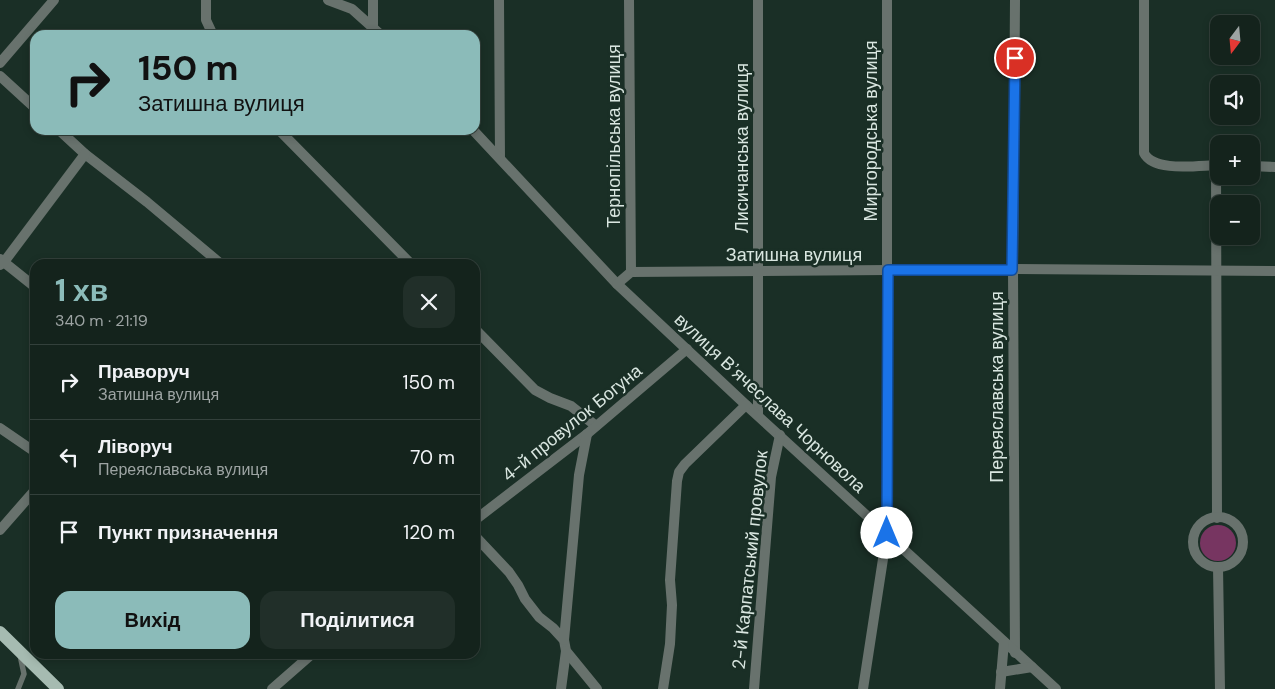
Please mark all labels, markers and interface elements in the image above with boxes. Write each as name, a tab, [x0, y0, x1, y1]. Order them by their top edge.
north arrow	[1210, 15, 1260, 65]
map controls	[1210, 15, 1260, 245]
pin	[994, 37, 1036, 79]
street label: Миргородська вулиця	[859, 40, 883, 222]
street label: Тернопільська вулиця	[602, 44, 626, 228]
icon: arrive	[1001, 44, 1029, 72]
text: 150 m	[138, 45, 238, 91]
icon: right	[55, 50, 120, 115]
street label: Лисичанська вулиця	[730, 63, 754, 233]
button: sound	[1210, 75, 1260, 125]
text: Затишна вулиця	[138, 89, 305, 118]
button: +	[1210, 135, 1260, 185]
button: −	[1210, 195, 1260, 245]
street label: Затишна вулиця	[726, 243, 862, 267]
text: 1 хв	[55, 271, 108, 310]
button: close	[403, 276, 455, 328]
street label: Переяславська вулиця	[985, 291, 1009, 483]
street label: вулиця Вʼячеслава Чорновола	[669, 308, 872, 499]
text: 340 m · 21:19	[55, 310, 148, 331]
street label: 4-й провулок Богуна	[497, 358, 648, 487]
text: Праворуч	[98, 359, 190, 384]
icon: right	[55, 368, 83, 396]
text: 150 m	[403, 370, 455, 395]
text: Затишна вулиця	[98, 384, 219, 405]
text: Ліворуч	[98, 434, 173, 459]
icon: left	[55, 443, 83, 471]
text: 70 m	[410, 445, 455, 470]
street label: 2-й Карпатський провулок	[727, 449, 773, 671]
text: Переяславська вулиця	[98, 459, 268, 480]
position arrow	[860, 506, 912, 558]
icon: arrive	[55, 518, 83, 546]
text: Пункт призначення	[98, 520, 278, 545]
text: 120 m	[403, 520, 455, 545]
button: Вихід	[55, 591, 250, 649]
button: Поділитися	[260, 591, 455, 649]

